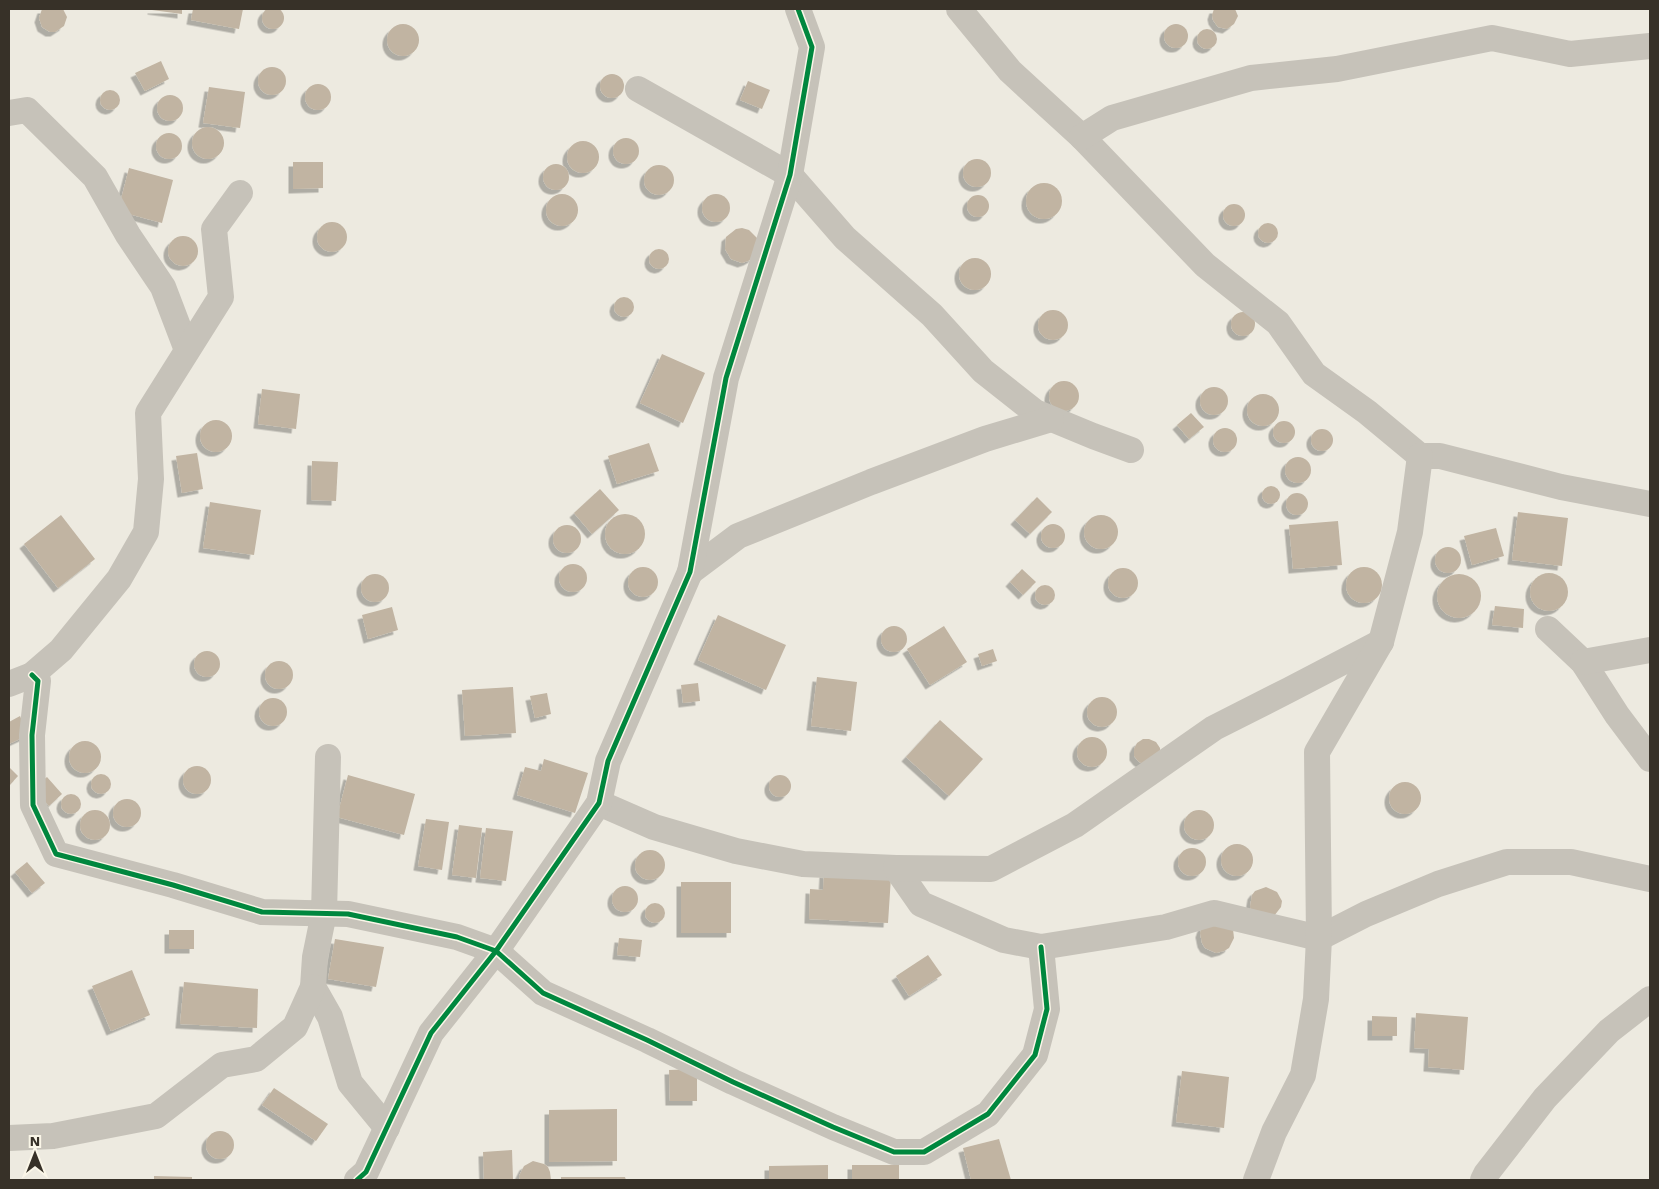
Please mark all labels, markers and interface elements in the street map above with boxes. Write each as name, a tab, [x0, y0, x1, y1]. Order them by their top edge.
north arrow	[10, 1129, 60, 1179]
text: N	[30, 1133, 40, 1149]

